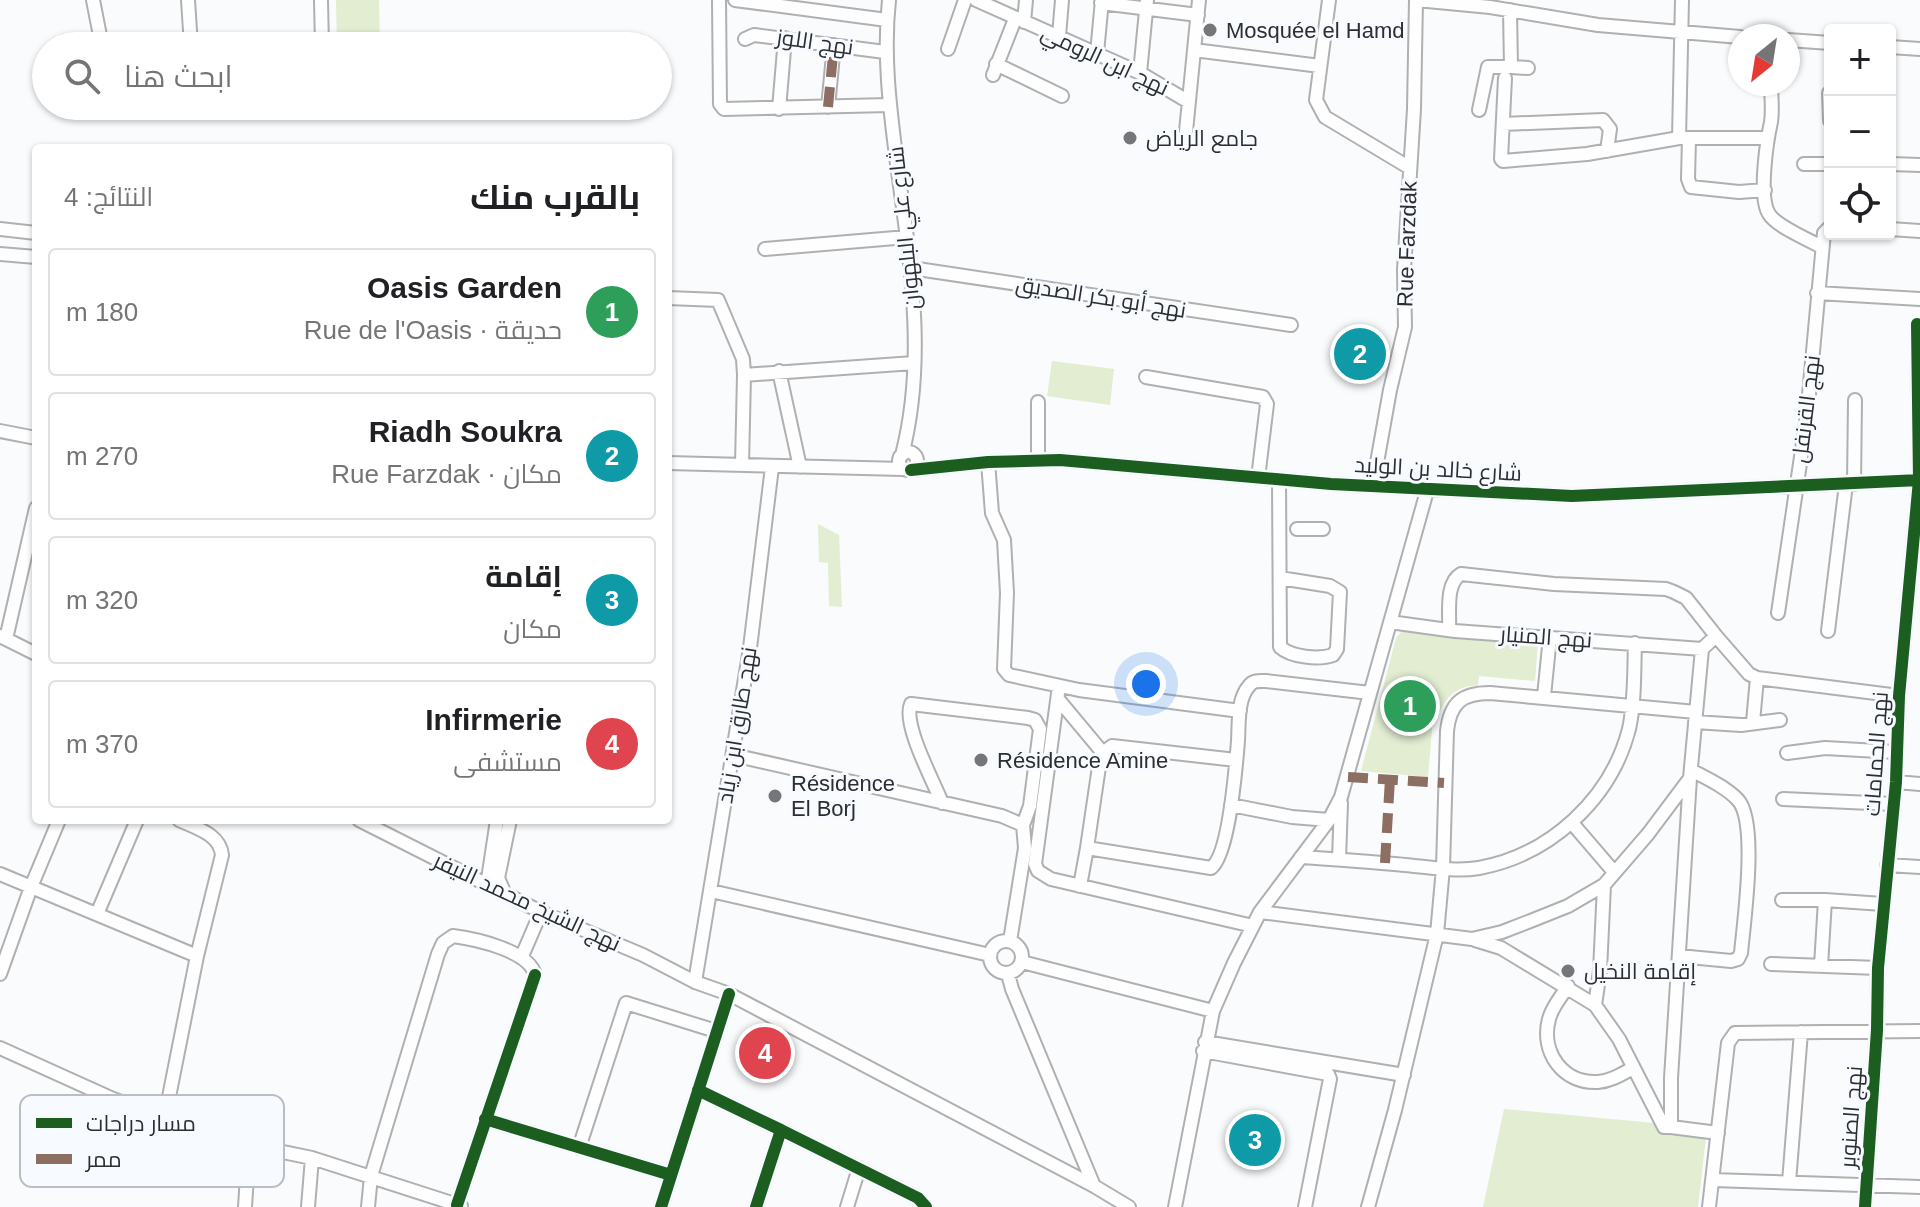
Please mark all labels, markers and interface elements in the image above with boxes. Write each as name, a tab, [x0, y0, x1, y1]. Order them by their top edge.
place label: Mosquée el Hamd	[1226, 18, 1405, 43]
street label: نهج ابن الرومي	[1036, 20, 1173, 104]
marker: Mosquée el Hamd	[1201, 21, 1219, 39]
street label: نهج اللوز	[773, 24, 855, 62]
north arrow	[1728, 24, 1800, 96]
map controls	[1824, 24, 1896, 240]
button: +	[1824, 24, 1896, 96]
search box	[32, 32, 672, 120]
icon: search	[60, 54, 104, 98]
text: ابحث هنا	[124, 60, 233, 93]
button: −	[1824, 96, 1896, 168]
place label: جامع الرياض	[1146, 126, 1258, 153]
marker: جامع الرياض	[1121, 129, 1139, 147]
street label: شارع علي البلهوان	[883, 145, 929, 311]
button: locate	[1824, 168, 1896, 240]
text: بالقرب منك	[470, 178, 640, 216]
street label: Rue Farzdak	[1392, 180, 1422, 307]
text: النتائج: 4	[64, 182, 153, 212]
street label: نهج أبو بكر الصديق	[1014, 270, 1188, 325]
text: Oasis Garden	[367, 271, 562, 304]
text: 180 m	[66, 297, 138, 327]
text: 1	[605, 297, 619, 327]
text: حديقة · Rue de l'Oasis	[304, 315, 562, 345]
pin: 2	[1334, 324, 1386, 384]
street label: نهج القرنفل	[1787, 354, 1827, 464]
text: Riadh Soukra	[369, 415, 562, 448]
text: 270 m	[66, 441, 138, 471]
text: 2	[605, 441, 619, 471]
street label: شارع خالد بن الوليد	[1354, 452, 1522, 488]
text: مكان · Rue Farzdak	[331, 459, 562, 489]
text: إقامة	[485, 560, 562, 593]
text: 320 m	[66, 585, 138, 615]
text: 3	[605, 585, 619, 615]
text: مكان	[503, 614, 562, 644]
street label: نهج المنيار	[1497, 621, 1593, 655]
street label: نهج طارق ابن زياد	[712, 645, 764, 805]
your location	[1126, 664, 1166, 704]
pin: 1	[1384, 676, 1436, 736]
street label: نهج الحمامات	[1859, 691, 1895, 817]
text: Infirmerie	[425, 703, 562, 736]
text: 370 m	[66, 729, 138, 759]
text: 4	[605, 729, 619, 759]
text: مستشفى	[453, 747, 562, 777]
place label: Résidence Amine	[997, 748, 1168, 773]
marker: Résidence Amine	[972, 751, 990, 769]
place label: Résidence El Borj	[791, 771, 895, 821]
marker: Résidence El Borj	[766, 787, 784, 805]
street label: نهج الشيخ محمد النيفر	[427, 847, 624, 958]
place label: إقامة النخيل	[1584, 959, 1696, 986]
marker: إقامة النخيل	[1559, 962, 1577, 980]
pin: 4	[739, 1023, 791, 1083]
street label: نهج الصنوبر	[1835, 1065, 1869, 1171]
legend	[20, 1095, 284, 1187]
pin: 3	[1229, 1110, 1281, 1170]
text: مسار دراجات	[86, 1111, 196, 1136]
text: ممر	[84, 1147, 122, 1172]

